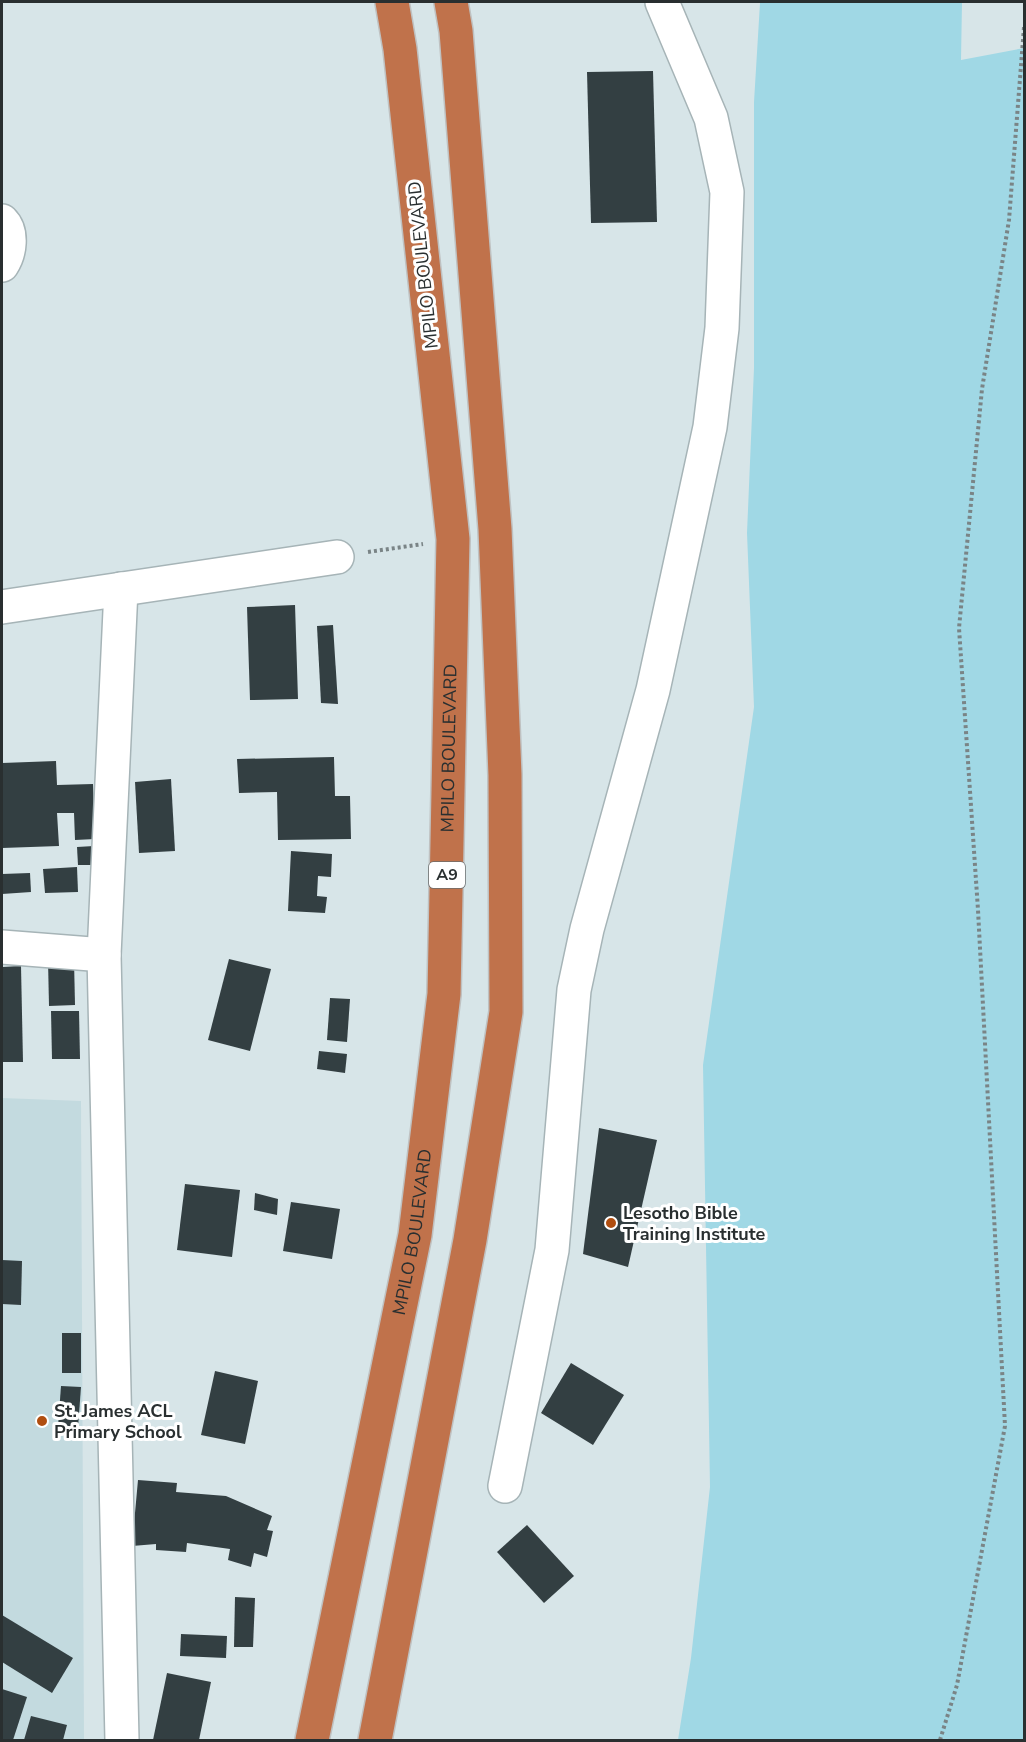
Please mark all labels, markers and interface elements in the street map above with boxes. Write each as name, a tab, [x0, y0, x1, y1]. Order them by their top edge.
street label: MPILO BOULEVARD	[402, 180, 444, 350]
street label: MPILO BOULEVARD	[435, 664, 463, 832]
road number: A9	[429, 862, 465, 888]
street label: MPILO BOULEVARD	[387, 1147, 437, 1317]
place label: Lesotho Bible Training Institute	[623, 1201, 765, 1246]
marker: Lesotho Bible Training Institute	[604, 1216, 618, 1230]
place label: St. James ACL Primary School	[54, 1399, 182, 1444]
marker: St. James ACL Primary School	[35, 1414, 49, 1428]

